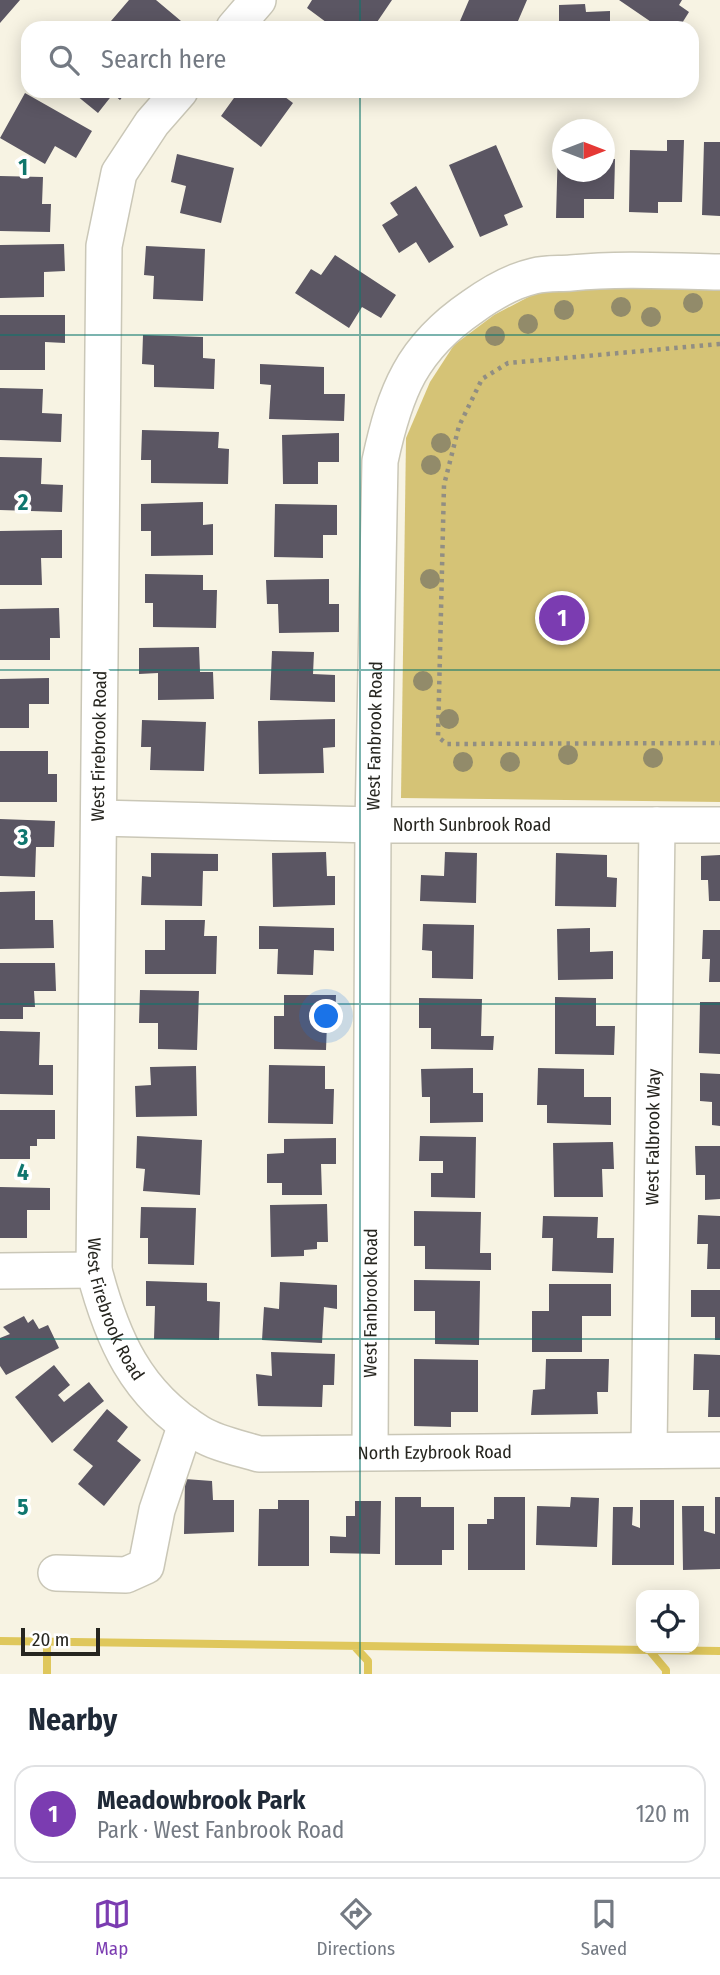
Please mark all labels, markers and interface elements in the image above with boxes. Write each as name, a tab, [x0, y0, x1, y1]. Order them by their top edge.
search box	[21, 21, 699, 98]
icon: search	[45, 41, 83, 79]
text: Search here	[101, 44, 226, 75]
north arrow	[552, 119, 615, 182]
text: 1	[18, 153, 28, 181]
text: 2	[17, 488, 29, 516]
pin: 1	[539, 592, 585, 644]
street label: West Fanbrook Road	[362, 661, 387, 811]
street label: West Firebrook Road	[87, 670, 111, 822]
street label: North Sunbrook Road	[393, 814, 551, 836]
text: 3	[17, 823, 29, 851]
your location	[309, 999, 343, 1033]
street label: West Falbrook Way	[641, 1069, 665, 1206]
text: 4	[17, 1158, 29, 1186]
street label: West Fanbrook Road	[359, 1228, 382, 1378]
street label: West Firebrook Road	[83, 1237, 149, 1385]
street label: North Ezybrook Road	[358, 1441, 512, 1464]
text: 5	[17, 1493, 29, 1521]
map controls	[636, 1590, 699, 1653]
button: locate	[636, 1590, 699, 1653]
scale bar	[21, 1625, 100, 1657]
text: 20 m	[32, 1628, 69, 1651]
text: Nearby	[28, 1702, 117, 1738]
text: Meadowbrook Park	[97, 1785, 305, 1816]
text: 1	[48, 1800, 58, 1828]
text: 120 m	[636, 1800, 690, 1828]
text: Park · West Fanbrook Road	[97, 1816, 344, 1844]
tab: Map	[93, 1895, 131, 1960]
tab: Directions	[317, 1895, 395, 1960]
tab: Saved	[581, 1895, 627, 1960]

